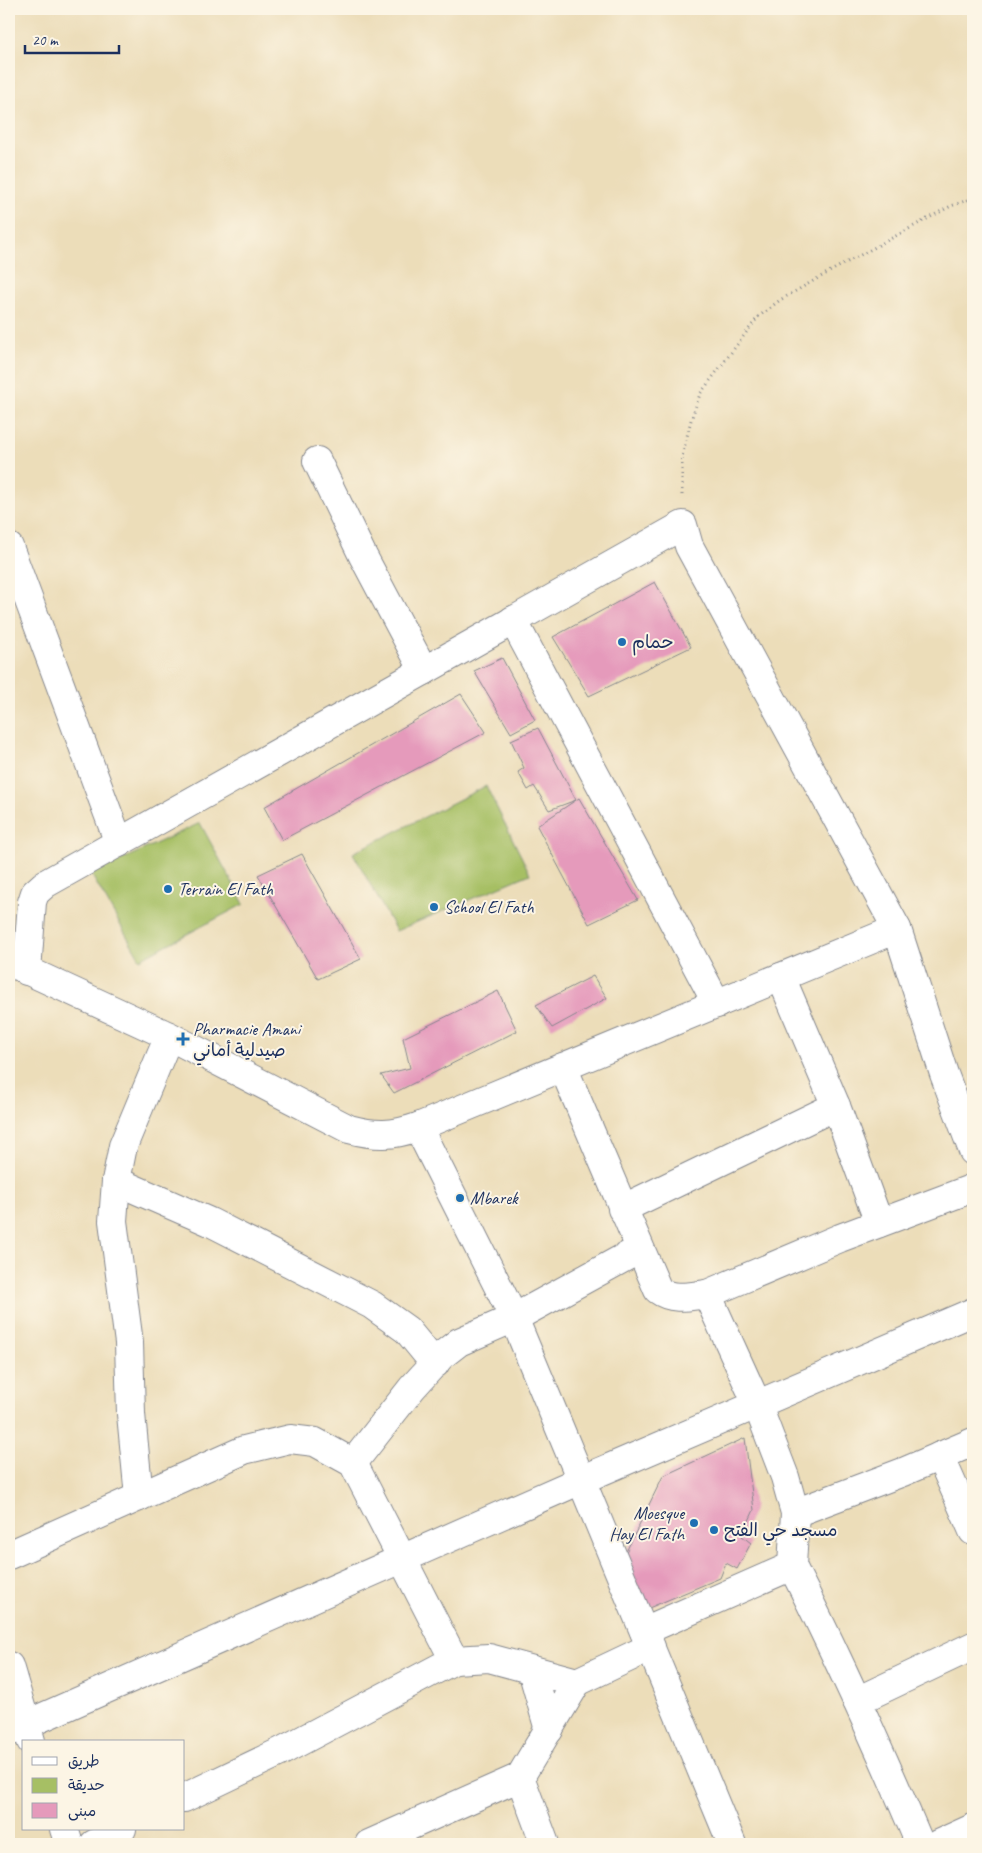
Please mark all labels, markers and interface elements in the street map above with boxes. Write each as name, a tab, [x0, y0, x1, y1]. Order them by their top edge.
scale bar	[25, 22, 119, 54]
text: 20 m	[32, 31, 59, 50]
place label: حمام	[632, 631, 673, 656]
marker: حمام	[616, 636, 628, 648]
place label: Terrain El Fath	[178, 878, 274, 900]
marker: Terrain El Fath	[162, 883, 174, 895]
place label: School El Fath	[444, 896, 534, 918]
marker: School El Fath	[428, 901, 440, 913]
place label: Pharmacie Amani صيدلية أماني	[193, 1018, 303, 1066]
marker: Pharmacie Amani صيدلية أماني	[177, 1033, 189, 1045]
place label: Mbarek	[470, 1187, 519, 1209]
marker: Mbarek	[454, 1192, 466, 1204]
place label: Moesque Hay El Fath	[609, 1502, 686, 1545]
marker: Moesque Hay El Fath	[688, 1517, 700, 1529]
place label: مسجد حي الفتح	[724, 1519, 838, 1546]
marker: مسجد حي الفتح	[708, 1524, 720, 1536]
legend	[22, 1740, 185, 1830]
text: طريق	[68, 1752, 100, 1771]
text: حديقة	[68, 1776, 105, 1795]
text: مبنى	[68, 1802, 96, 1821]

